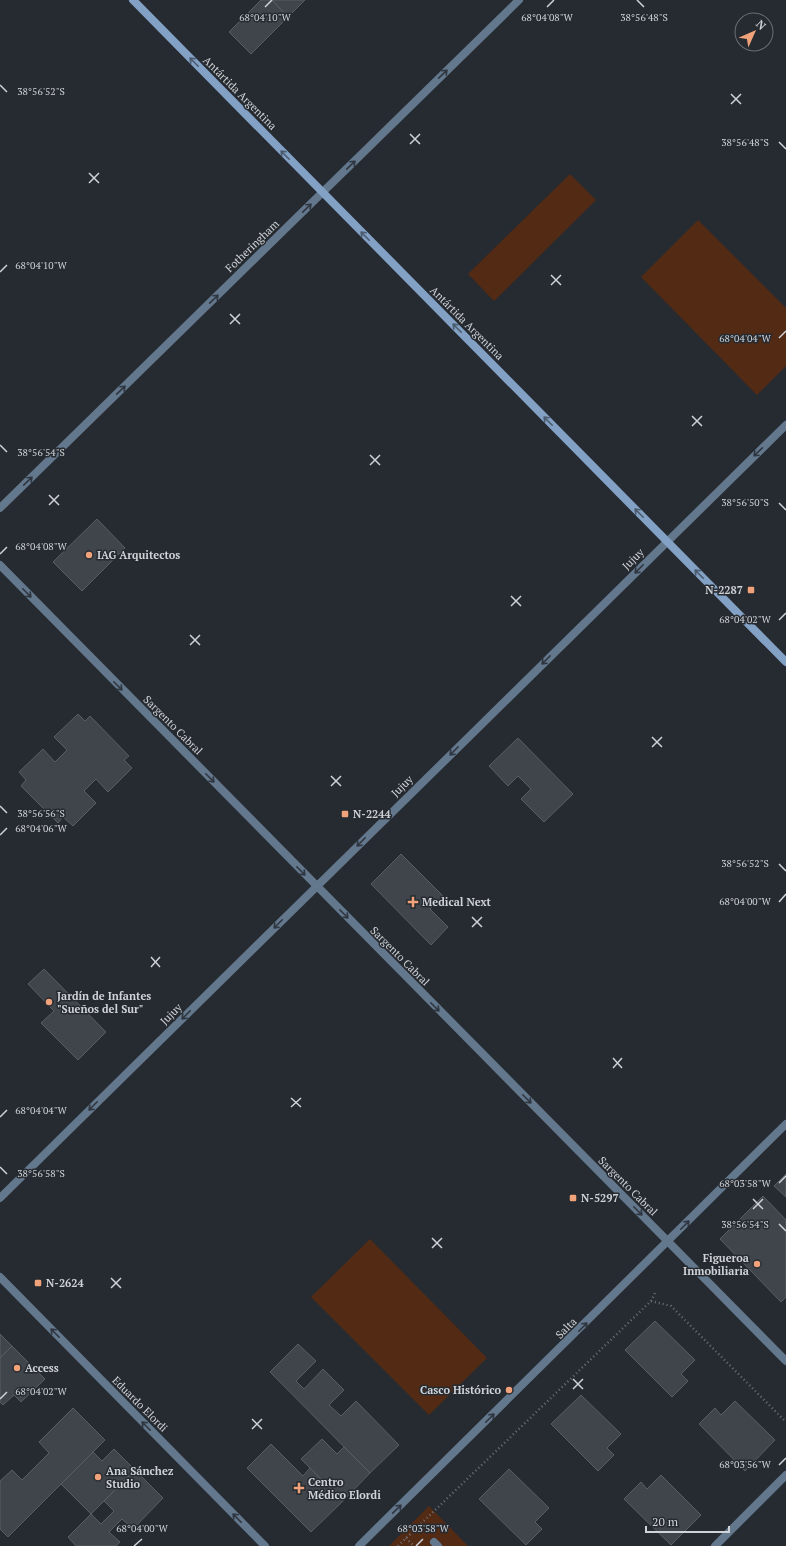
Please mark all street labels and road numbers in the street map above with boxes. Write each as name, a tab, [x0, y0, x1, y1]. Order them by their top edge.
street label: Antártida Argentina	[200, 53, 280, 133]
street label: Fotheringham	[222, 217, 282, 275]
street label: Antártida Argentina	[427, 283, 507, 363]
street label: Jujuy	[619, 545, 647, 573]
street label: Sargento Cabral	[140, 692, 206, 758]
street label: Jujuy	[388, 772, 416, 800]
street label: Sargento Cabral	[367, 923, 433, 989]
street label: Jujuy	[157, 1000, 185, 1028]
street label: Sargento Cabral	[595, 1153, 661, 1219]
street label: Salta	[552, 1314, 580, 1342]
street label: Eduardo Elordi	[109, 1373, 171, 1435]

